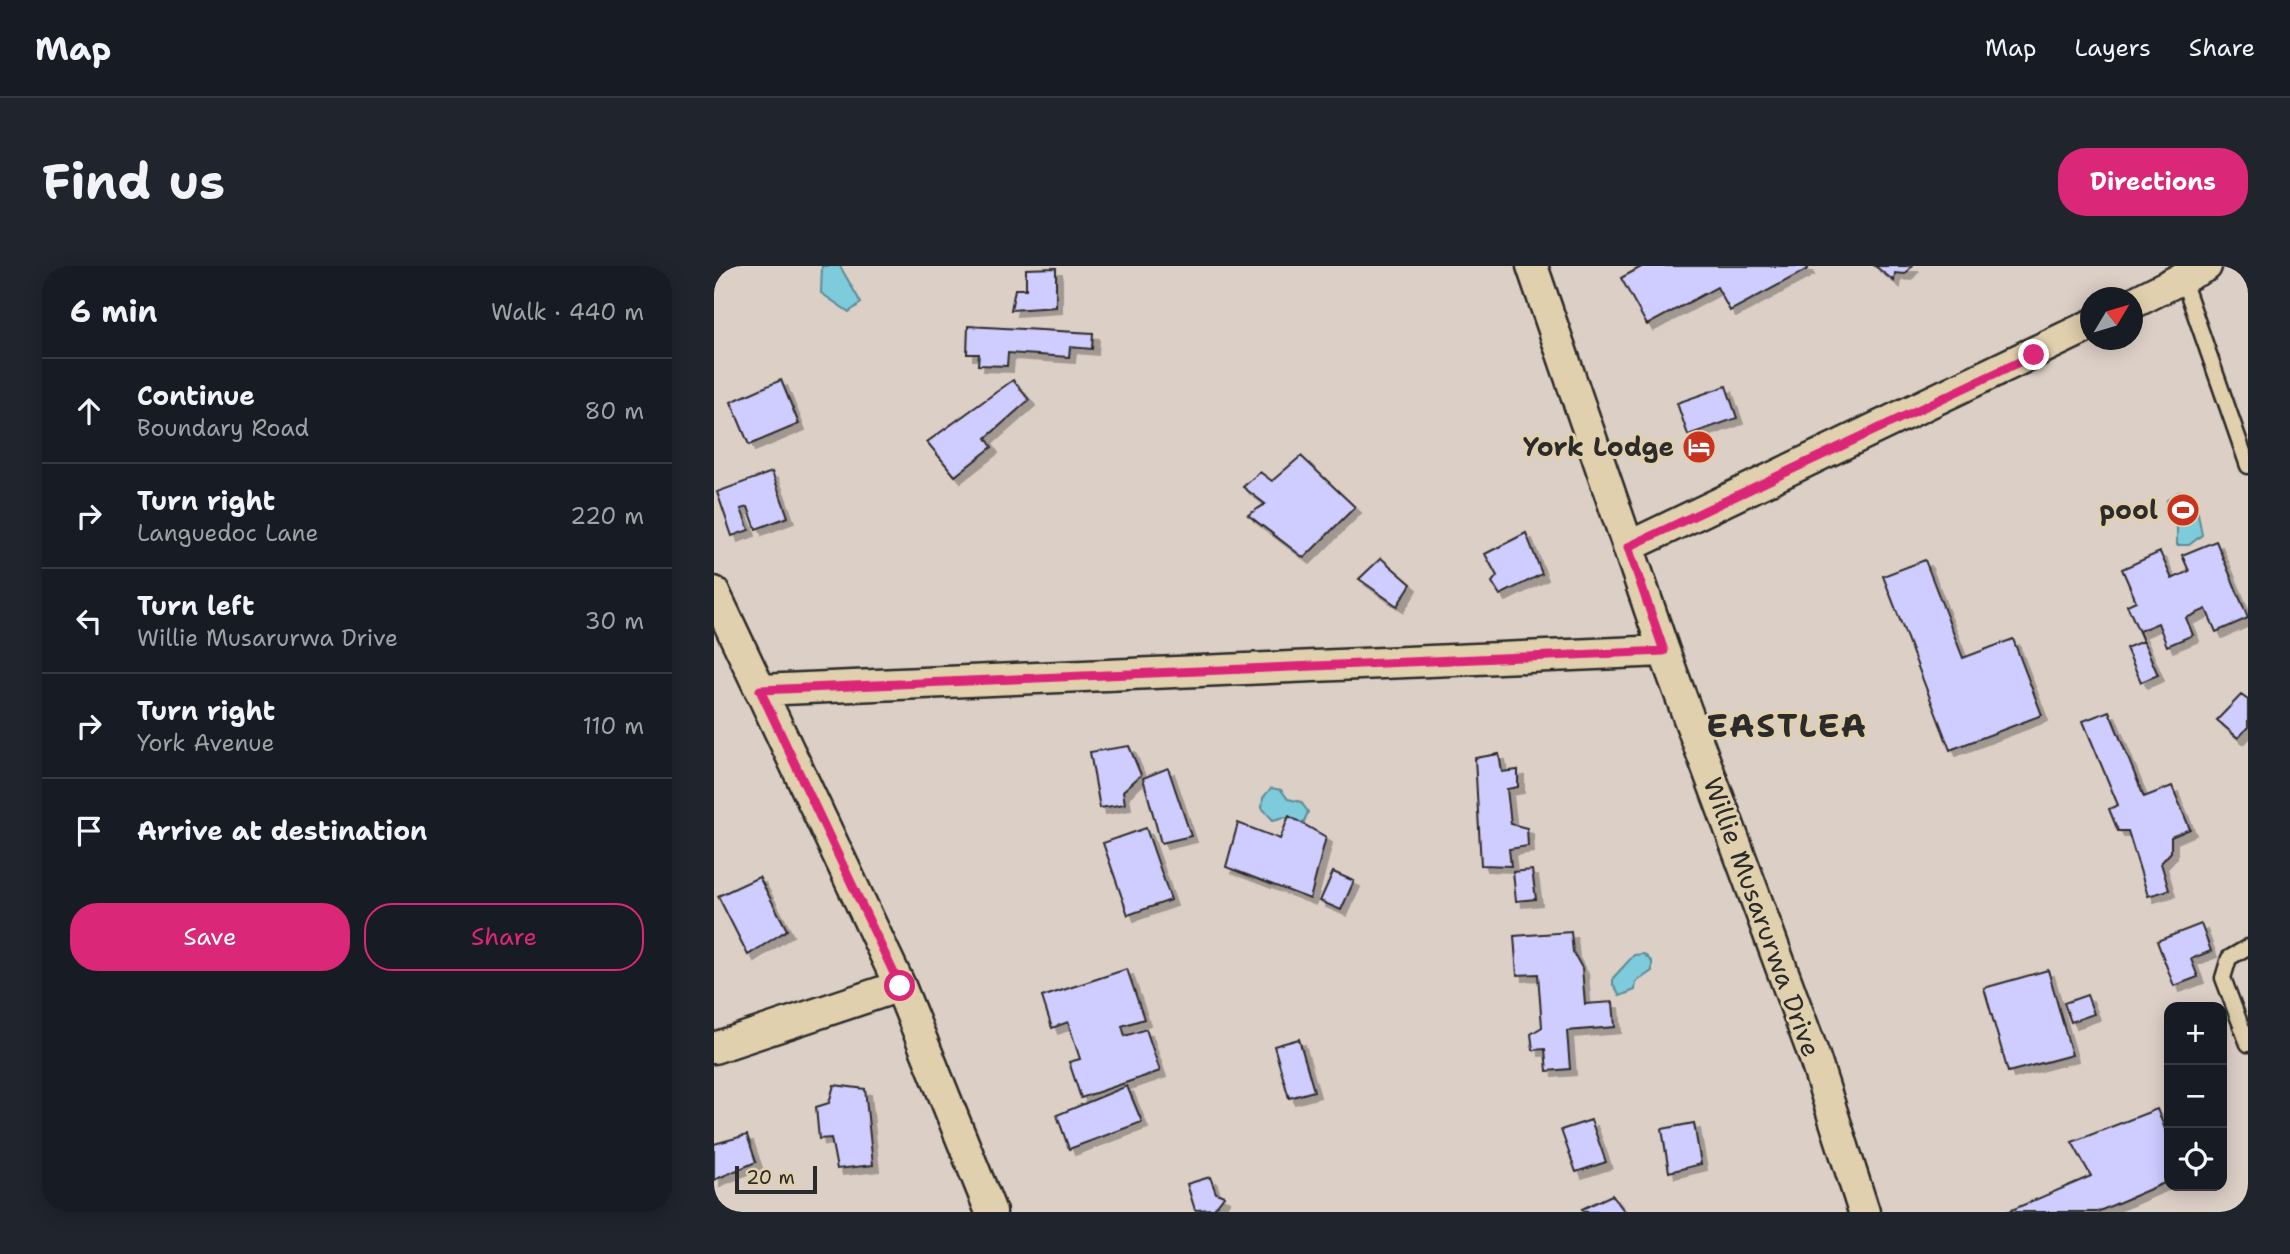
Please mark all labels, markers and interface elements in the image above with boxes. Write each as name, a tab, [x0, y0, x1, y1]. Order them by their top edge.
text: Map	[35, 26, 111, 71]
text: Map	[1985, 32, 2036, 64]
text: Layers	[2074, 32, 2151, 64]
text: Share	[2189, 32, 2255, 64]
button: Directions	[2058, 148, 2248, 216]
text: Find us	[42, 149, 225, 215]
north arrow	[2080, 287, 2143, 350]
text: 6 min	[70, 291, 157, 332]
text: Walk · 440 m	[491, 297, 644, 327]
route end	[2018, 339, 2049, 370]
text: Continue	[137, 378, 255, 413]
icon: ahead	[70, 392, 108, 430]
text: 80 m	[585, 396, 644, 426]
text: Boundary Road	[137, 413, 309, 443]
hotel icon: York Lodge	[1680, 428, 1718, 466]
place label: York Lodge	[1523, 429, 1674, 464]
text: Turn right	[137, 483, 275, 518]
sports icon: pool	[2164, 491, 2202, 529]
place label: pool	[2099, 492, 2158, 527]
icon: right	[70, 497, 108, 535]
text: 220 m	[570, 501, 644, 531]
text: Languedoc Lane	[137, 518, 319, 548]
text: Turn left	[137, 588, 254, 623]
icon: left	[70, 602, 108, 640]
text: 30 m	[585, 606, 644, 636]
text: Willie Musarurwa Drive	[137, 623, 398, 653]
text: Turn right	[137, 693, 275, 728]
district label: EASTLEA	[1706, 703, 1868, 748]
icon: right	[70, 707, 108, 745]
text: 110 m	[582, 711, 644, 741]
text: York Avenue	[137, 728, 274, 758]
street label: Willie Musarurwa Drive	[1696, 772, 1829, 1061]
icon: arrive	[70, 812, 108, 850]
text: Arrive at destination	[137, 813, 427, 848]
button: Save	[70, 903, 350, 971]
button: Share	[364, 903, 644, 971]
route start	[884, 970, 915, 1001]
map controls	[2164, 1002, 2227, 1191]
button: +	[2164, 1002, 2227, 1065]
button: −	[2164, 1065, 2227, 1128]
button: locate	[2164, 1128, 2227, 1191]
scale bar	[735, 1163, 817, 1195]
text: 20 m	[746, 1165, 795, 1190]

